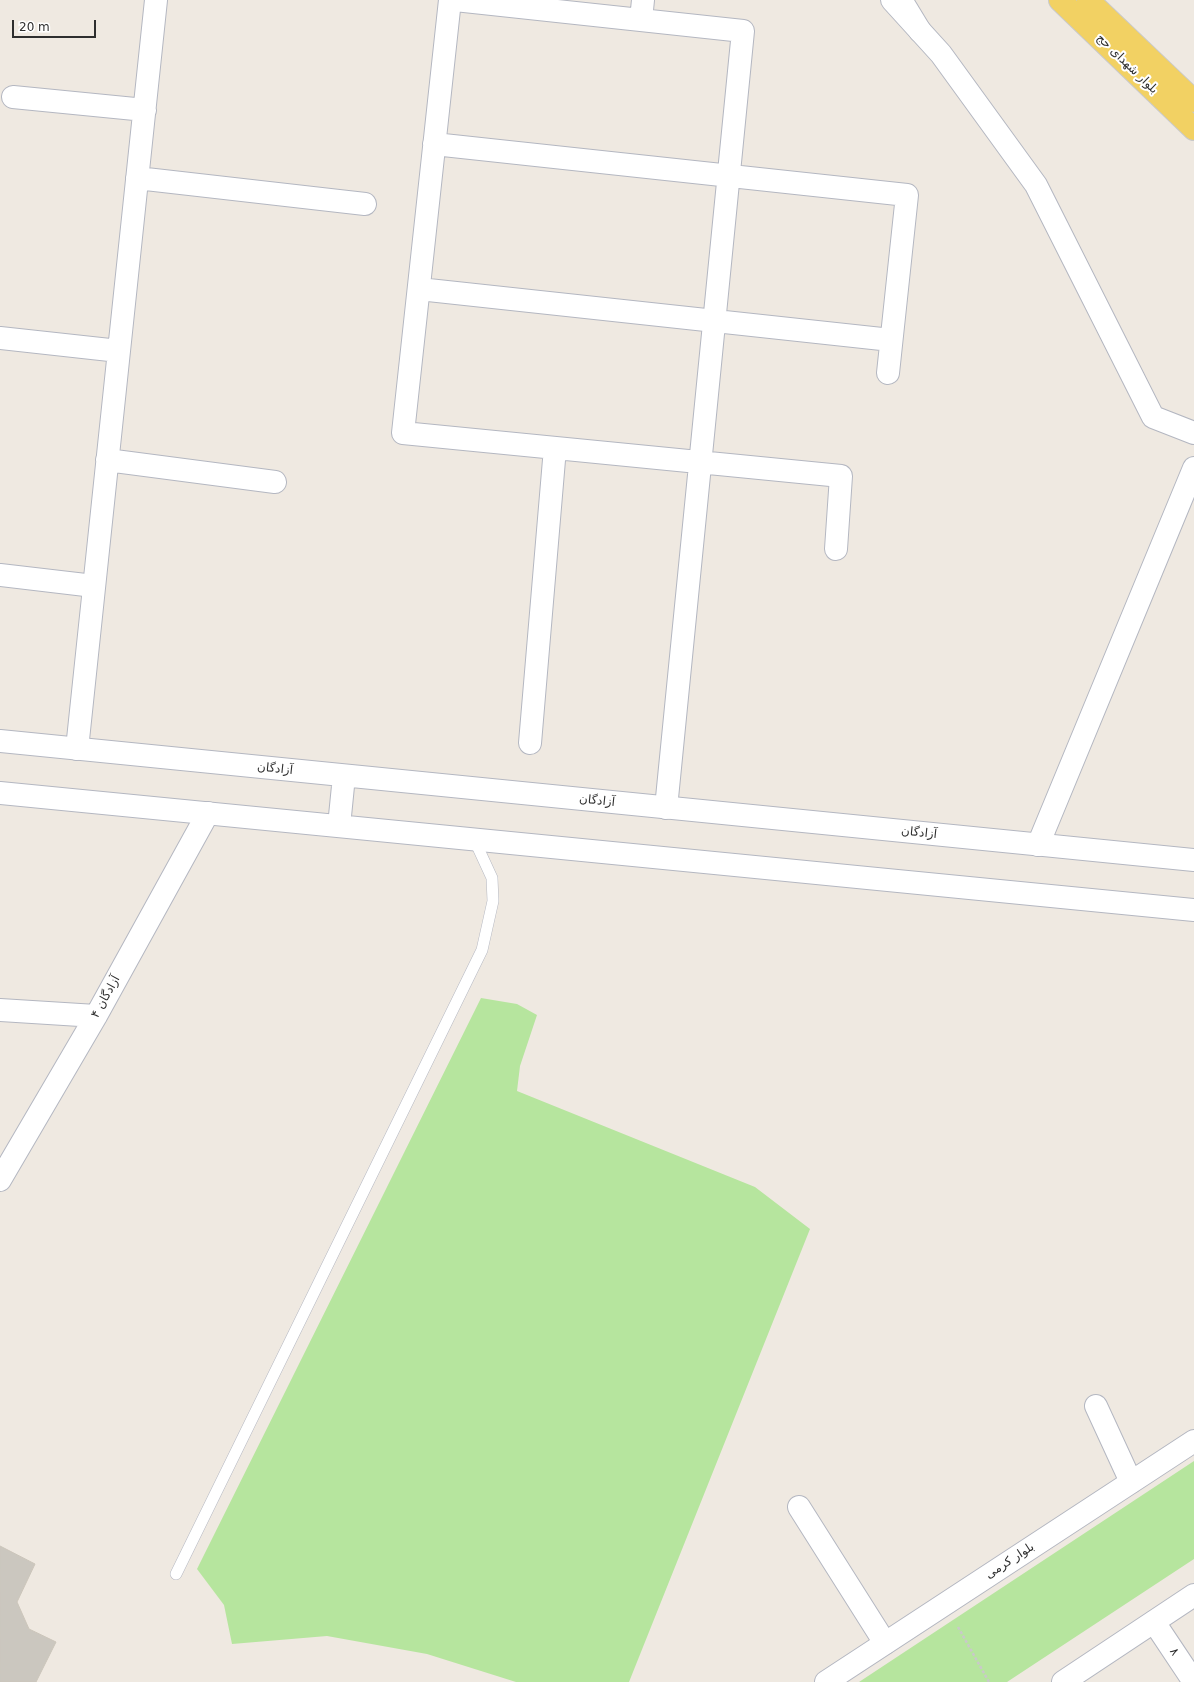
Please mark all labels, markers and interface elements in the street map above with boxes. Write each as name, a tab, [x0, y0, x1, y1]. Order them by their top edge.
scale bar	[14, 12, 98, 38]
text: 20 m	[19, 20, 50, 34]
street label: بلوار شهدای حج	[1093, 31, 1161, 97]
street label: آزادگان	[256, 760, 294, 778]
street label: آزادگان	[578, 792, 616, 810]
street label: آزادگان	[900, 824, 938, 842]
street label: آزادگان ۴	[88, 973, 124, 1021]
street label: بلوار کرمی	[983, 1540, 1037, 1582]
street label: ۸	[1166, 1645, 1182, 1659]

